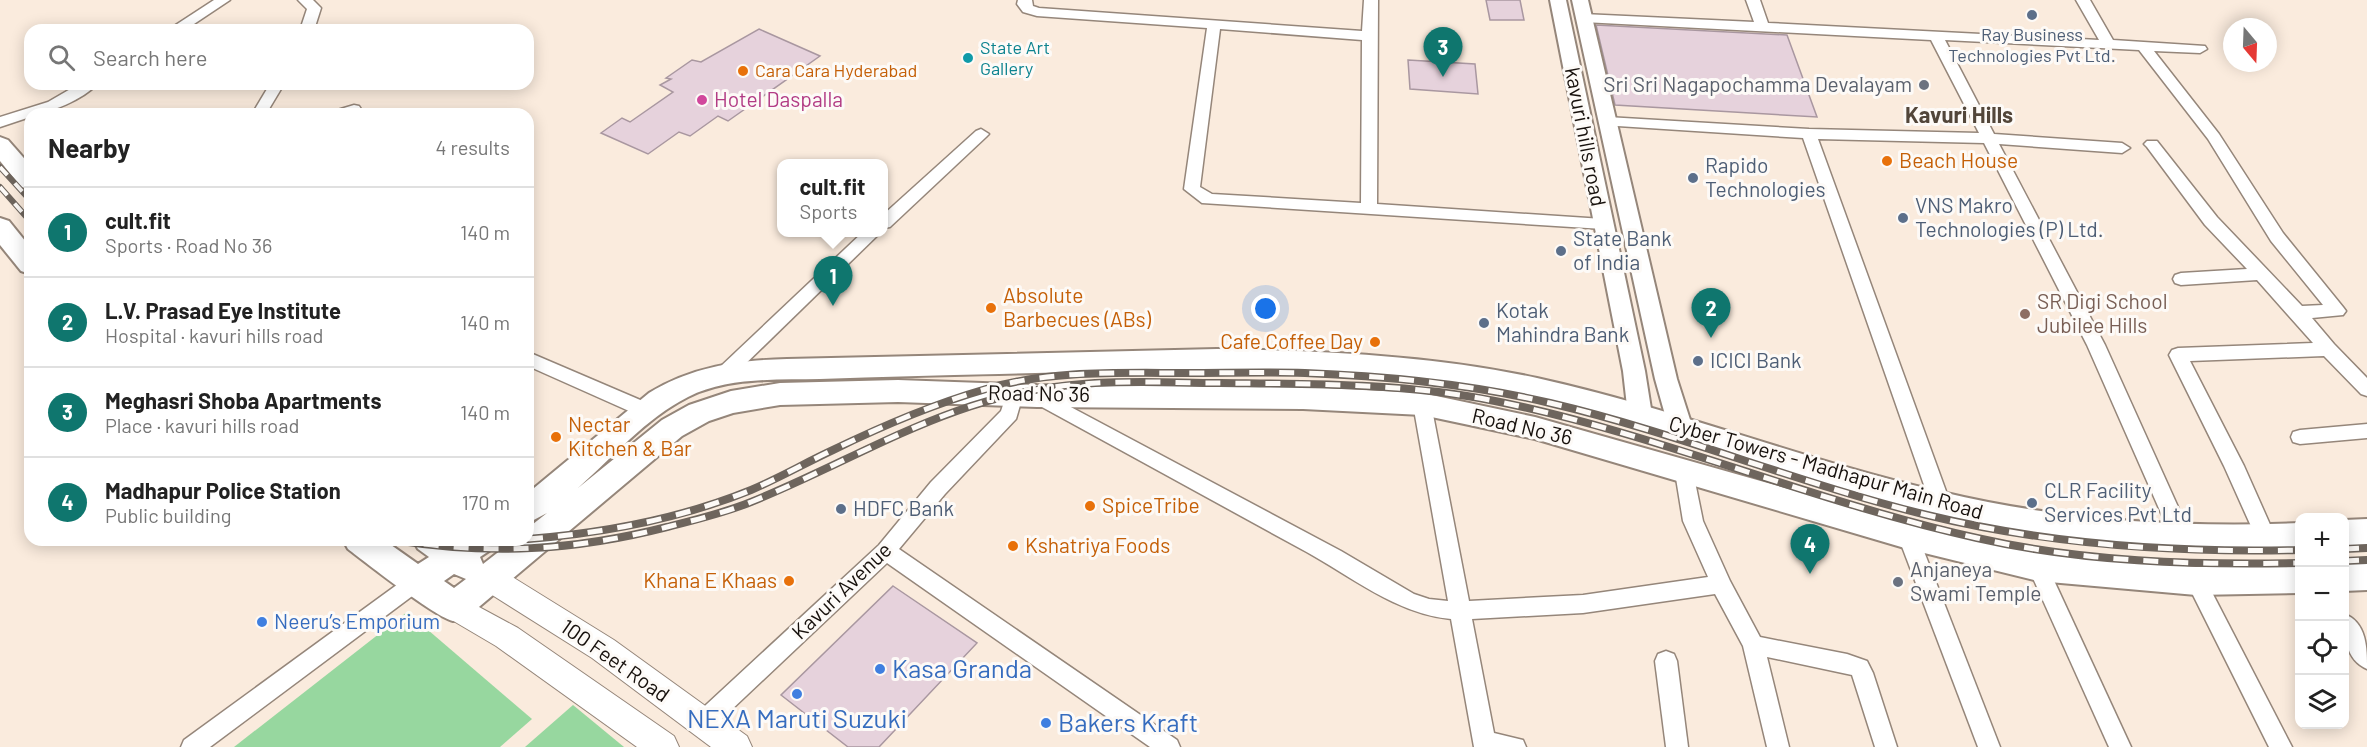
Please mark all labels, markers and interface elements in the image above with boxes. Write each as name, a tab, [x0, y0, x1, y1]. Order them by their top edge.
marker: Ray Business Technologies Pvt Ltd.	[2025, 8, 2039, 22]
north arrow	[2223, 18, 2277, 72]
place label: Ray Business Technologies Pvt Ltd.	[1948, 23, 2116, 66]
search box	[24, 24, 534, 90]
pin: 3	[1424, 28, 1462, 77]
place label: State Art Gallery	[980, 36, 1050, 79]
icon: search	[45, 41, 78, 74]
text: Search here	[93, 44, 207, 70]
marker: State Art Gallery	[961, 51, 975, 65]
place label: Cara Cara Hyderabad	[755, 59, 917, 81]
marker: Cara Cara Hyderabad	[736, 64, 750, 78]
street label: kavuri hills road	[1561, 65, 1612, 208]
place label: Sri Sri Nagapochamma Devalayam	[1603, 71, 1912, 96]
marker: Sri Sri Nagapochamma Devalayam	[1917, 78, 1931, 92]
place label: Hotel Daspalla	[714, 86, 843, 111]
marker: Hotel Daspalla	[695, 93, 709, 107]
district label: Kavuri Hills	[1905, 101, 2013, 127]
text: Nearby	[48, 132, 130, 163]
text: 4 results	[435, 135, 510, 159]
place label: Beach House	[1899, 147, 2018, 172]
place label: Rapido Technologies	[1705, 152, 1826, 201]
marker: Beach House	[1880, 154, 1894, 168]
popup	[777, 159, 888, 237]
marker: Rapido Technologies	[1686, 171, 1700, 185]
text: cult.fit	[800, 173, 865, 199]
place label: VNS Makro Technologies (P) Ltd.	[1915, 192, 2104, 241]
text: Sports	[800, 199, 857, 223]
text: cult.fit	[105, 207, 171, 233]
marker: VNS Makro Technologies (P) Ltd.	[1896, 211, 1910, 225]
text: 1	[64, 220, 71, 244]
text: 140 m	[460, 220, 510, 244]
place label: State Bank of India	[1573, 225, 1672, 274]
text: Sports · Road No 36	[105, 233, 272, 257]
marker: State Bank of India	[1554, 244, 1568, 258]
pin: 1	[814, 256, 852, 306]
place label: Absolute Barbecues (ABs)	[1003, 282, 1151, 331]
pin: 2	[1692, 288, 1730, 338]
place label: SR Digi School Jubilee Hills	[2037, 288, 2168, 337]
your location	[1251, 294, 1280, 323]
text: L.V. Prasad Eye Institute	[105, 297, 341, 323]
place label: Kotak Mahindra Bank	[1496, 297, 1629, 346]
marker: Absolute Barbecues (ABs)	[984, 301, 998, 315]
marker: SR Digi School Jubilee Hills	[2018, 307, 2032, 321]
text: 2	[62, 310, 73, 334]
text: 140 m	[460, 310, 510, 334]
marker: Kotak Mahindra Bank	[1477, 316, 1491, 330]
text: Hospital · kavuri hills road	[105, 323, 324, 347]
place label: Cafe Coffee Day	[1220, 328, 1363, 353]
marker: Cafe Coffee Day	[1368, 335, 1382, 349]
place label: ICICI Bank	[1710, 347, 1802, 372]
marker: ICICI Bank	[1691, 354, 1705, 368]
street label: Road No 36	[988, 379, 1090, 406]
text: Meghasri Shoba Apartments	[105, 387, 381, 413]
text: 3	[62, 400, 73, 424]
text: 140 m	[460, 400, 510, 424]
street label: Road No 36	[1470, 402, 1575, 449]
street label: Cyber Towers - Madhapur Main Road	[1666, 410, 1986, 523]
place label: Nectar Kitchen & Bar	[568, 411, 692, 460]
text: Place · kavuri hills road	[105, 413, 299, 437]
marker: Nectar Kitchen & Bar	[549, 430, 563, 444]
text: Madhapur Police Station	[105, 477, 341, 503]
place label: CLR Facility Services Pvt Ltd	[2044, 477, 2192, 526]
text: 4	[61, 490, 74, 514]
text: 170 m	[462, 490, 510, 514]
place label: SpiceTribe	[1102, 492, 1200, 517]
place label: HDFC Bank	[853, 495, 954, 520]
marker: CLR Facility Services Pvt Ltd	[2025, 496, 2039, 510]
marker: SpiceTribe	[1083, 499, 1097, 513]
marker: HDFC Bank	[834, 502, 848, 516]
text: Public building	[105, 503, 231, 527]
map controls	[2295, 513, 2349, 729]
button: +	[2295, 513, 2349, 567]
pin: 4	[1790, 524, 1830, 574]
place label: Kshatriya Foods	[1025, 532, 1170, 557]
street label: Kavuri Avenue	[786, 536, 896, 644]
marker: Kshatriya Foods	[1006, 539, 1020, 553]
place label: Anjaneya Swami Temple	[1910, 556, 2041, 605]
place label: Khana E Khaas	[643, 567, 777, 592]
button: −	[2295, 567, 2349, 621]
marker: Khana E Khaas	[782, 574, 796, 588]
marker: Anjaneya Swami Temple	[1891, 575, 1905, 589]
place label: Neeru’s Emporium	[274, 608, 440, 633]
street label: 100 Feet Road	[557, 613, 675, 706]
marker: Neeru’s Emporium	[255, 615, 269, 629]
button: locate	[2295, 621, 2349, 675]
place label: Kasa Granda	[892, 652, 1032, 683]
marker: Kasa Granda	[873, 662, 887, 676]
button: layers	[2295, 675, 2349, 729]
marker: NEXA Maruti Suzuki	[790, 687, 804, 701]
place label: NEXA Maruti Suzuki	[687, 702, 907, 733]
place label: Bakers Kraft	[1058, 706, 1198, 737]
marker: Bakers Kraft	[1039, 716, 1053, 730]

